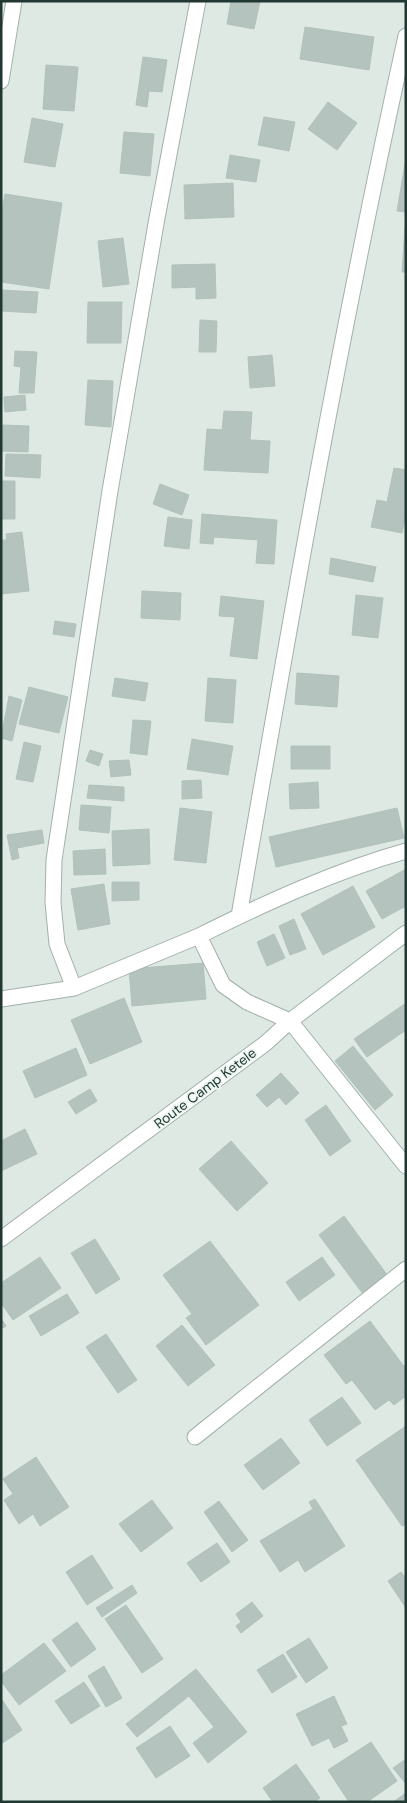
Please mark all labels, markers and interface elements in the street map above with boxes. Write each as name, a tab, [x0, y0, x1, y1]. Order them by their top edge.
street label: Route Camp Ketele	[150, 1044, 260, 1132]

